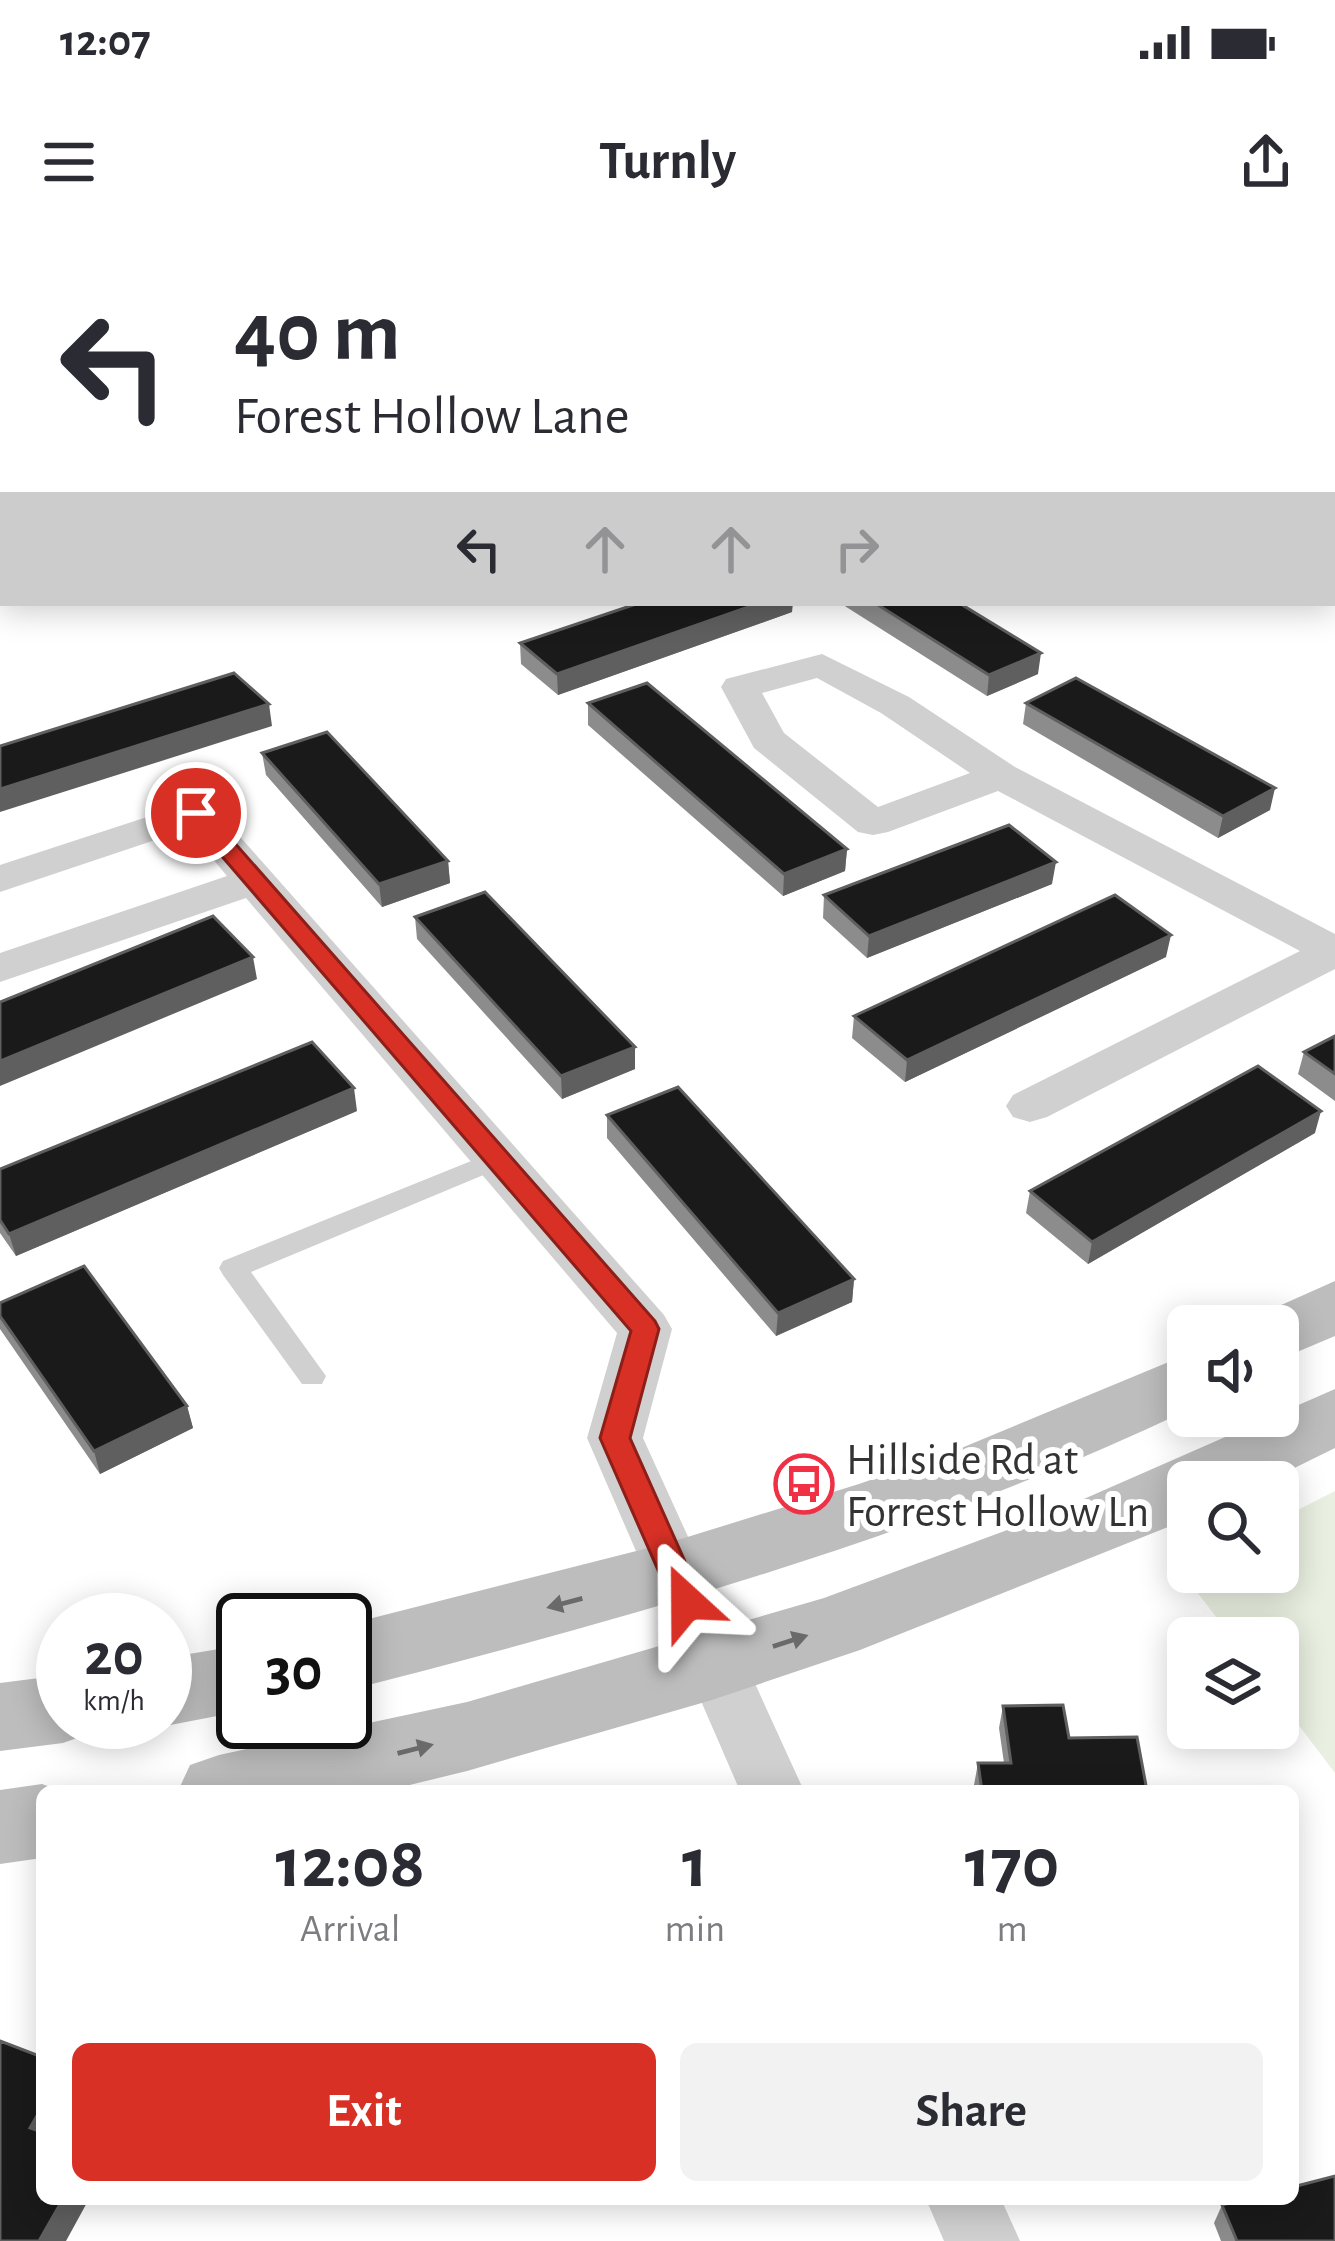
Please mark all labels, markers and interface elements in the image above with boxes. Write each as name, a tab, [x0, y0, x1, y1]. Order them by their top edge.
text: 12:07	[60, 19, 151, 64]
icon: menu	[36, 129, 102, 195]
icon: share	[1233, 129, 1299, 195]
text: Turnly	[599, 135, 736, 189]
icon: left	[36, 288, 192, 444]
text: 40 m	[234, 292, 401, 376]
text: Forest Hollow Lane	[234, 390, 630, 444]
icon: left	[446, 516, 512, 582]
icon: ahead	[572, 516, 638, 582]
icon: ahead	[698, 516, 764, 582]
icon: right	[824, 516, 890, 582]
pin	[145, 762, 247, 864]
icon: arrive	[163, 780, 229, 846]
map controls	[1167, 1305, 1299, 1749]
button: sound	[1167, 1305, 1299, 1437]
place label: Hillside Rd at Forrest Hollow Ln	[846, 1438, 1149, 1535]
bus stop icon: Hillside Rd at Forrest Hollow Ln	[773, 1453, 835, 1515]
button: search	[1167, 1461, 1299, 1593]
position arrow	[624, 1539, 750, 1665]
speed limit sign: 30	[216, 1593, 372, 1749]
one-way arrow	[546, 1594, 583, 1613]
button: layers	[1167, 1617, 1299, 1749]
text: 20	[84, 1626, 144, 1686]
one-way arrow	[772, 1630, 809, 1649]
text: km/h	[83, 1686, 145, 1716]
one-way arrow	[397, 1739, 434, 1758]
text: 12:08	[276, 1828, 425, 1900]
text: 1	[682, 1828, 708, 1900]
text: 170	[965, 1828, 1059, 1900]
text: Arrival	[300, 1910, 400, 1949]
text: min	[664, 1910, 725, 1949]
text: m	[997, 1910, 1028, 1949]
button: Exit	[72, 2043, 656, 2181]
button: Share	[680, 2043, 1263, 2181]

